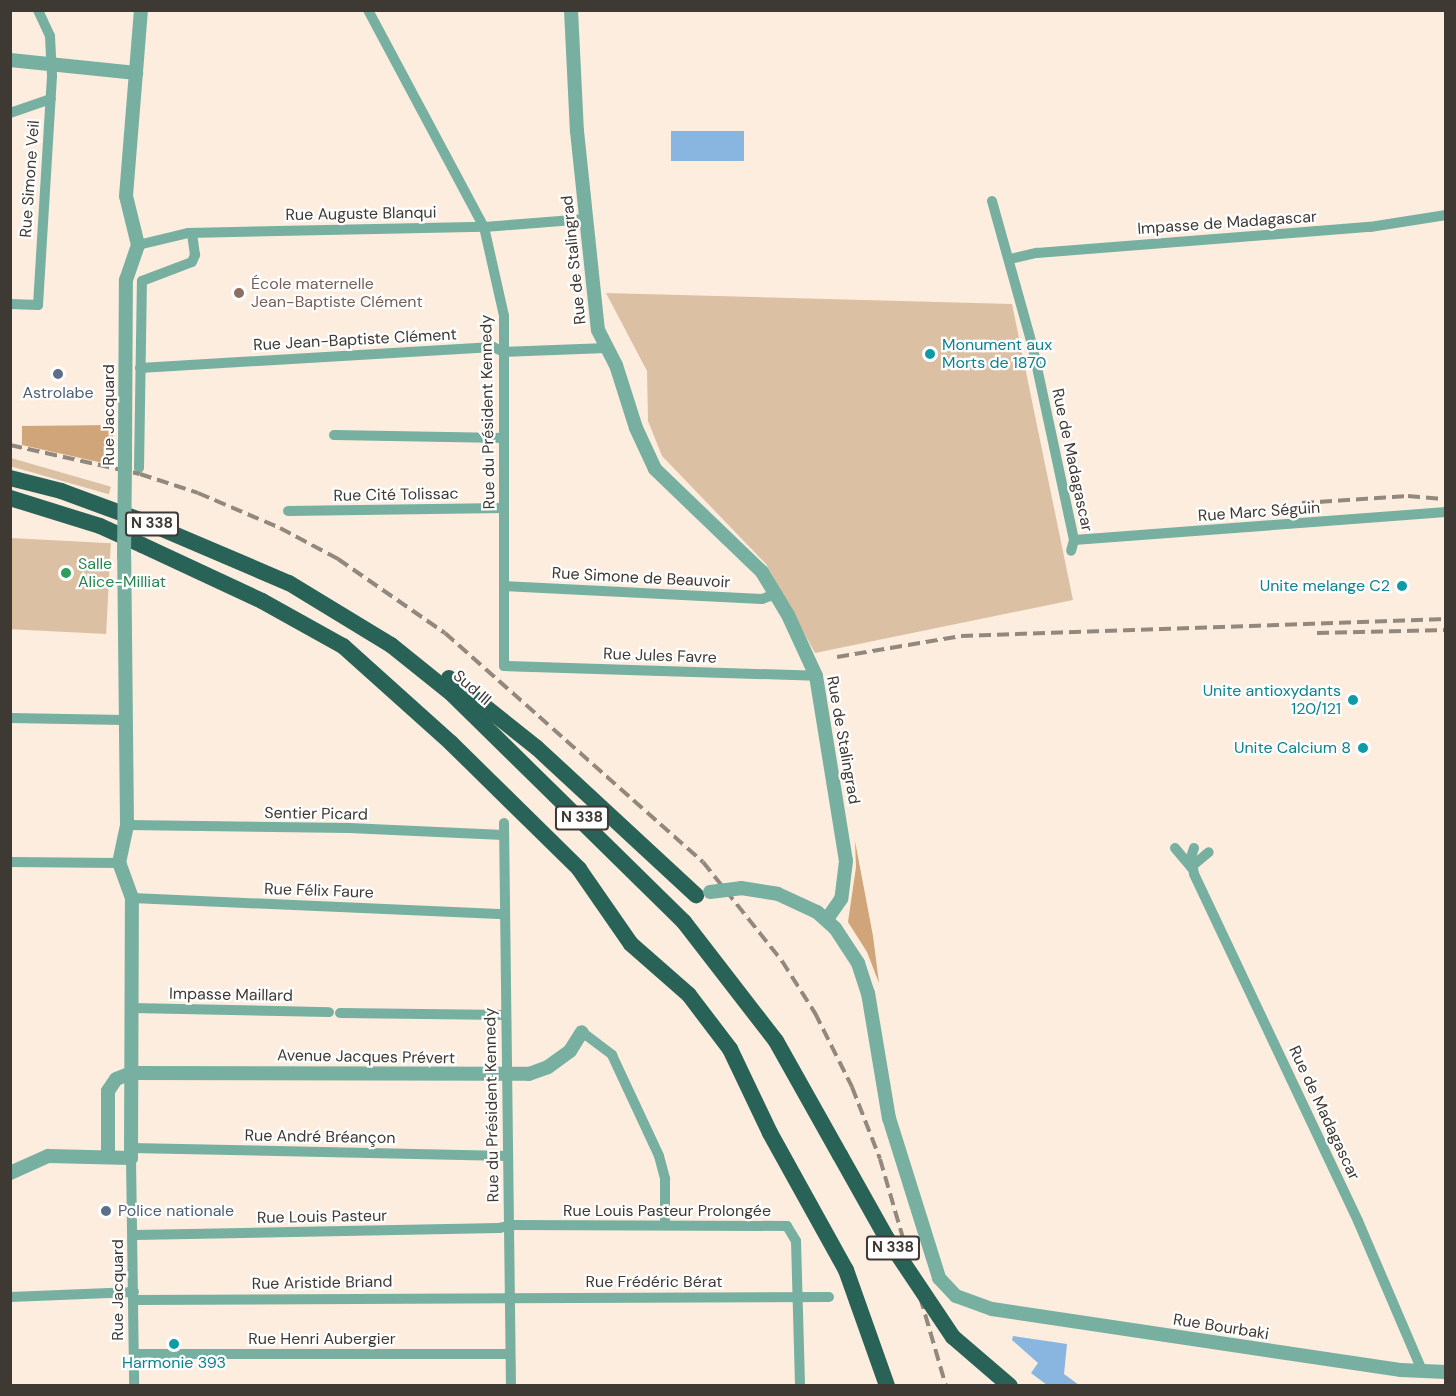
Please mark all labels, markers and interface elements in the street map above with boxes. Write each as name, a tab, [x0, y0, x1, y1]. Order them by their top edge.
street label: Rue Simone Veil	[16, 120, 44, 238]
street label: Rue de Stalingrad	[558, 194, 590, 326]
street label: Rue Auguste Blanqui	[285, 203, 437, 225]
street label: Impasse de Madagascar	[1137, 207, 1317, 239]
place label: École maternelle Jean-Baptiste Clément	[251, 274, 423, 312]
marker: École maternelle Jean-Baptiste Clément	[232, 286, 246, 300]
street label: Rue du Président Kennedy	[477, 315, 499, 509]
street label: Rue Jean-Baptiste Clément	[253, 325, 457, 355]
place label: Monument aux Morts de 1870	[942, 335, 1052, 373]
marker: Monument aux Morts de 1870	[923, 347, 937, 361]
street label: Rue Jacquard	[99, 364, 119, 466]
marker: Astrolabe	[51, 367, 65, 381]
place label: Astrolabe	[22, 383, 94, 403]
street label: Rue de Madagascar	[1047, 387, 1097, 533]
street label: Rue Cité Tolissac	[333, 484, 459, 506]
street label: Rue Marc Séguin	[1197, 498, 1321, 526]
road number: N 338	[124, 512, 180, 536]
place label: Salle Alice-Milliat	[78, 554, 166, 592]
street label: Rue Simone de Beauvoir	[551, 564, 731, 592]
marker: Salle Alice-Milliat	[59, 566, 73, 580]
place label: Unite melange C2	[1260, 576, 1390, 596]
marker: Unite melange C2	[1395, 579, 1409, 593]
street label: Rue Jules Favre	[603, 644, 717, 668]
street label: Sud III	[449, 666, 495, 710]
street label: Rue de Stalingrad	[822, 674, 864, 806]
place label: Unite antioxydants 120/121	[1203, 681, 1341, 719]
marker: Unite antioxydants 120/121	[1346, 693, 1360, 707]
place label: Unite Calcium 8	[1234, 738, 1351, 758]
marker: Unite Calcium 8	[1356, 741, 1370, 755]
street label: Sentier Picard	[264, 803, 368, 825]
road number: N 338	[554, 806, 610, 830]
street label: Rue Félix Faure	[264, 879, 374, 903]
street label: Impasse Maillard	[169, 984, 293, 1006]
street label: Rue du Président Kennedy	[481, 1008, 503, 1202]
street label: Rue de Madagascar	[1285, 1043, 1363, 1183]
street label: Avenue Jacques Prévert	[277, 1046, 455, 1068]
street label: Rue André Bréançon	[244, 1126, 396, 1148]
place label: Police nationale	[118, 1201, 234, 1221]
street label: Rue Louis Pasteur Prolongée	[563, 1201, 771, 1221]
marker: Police nationale	[99, 1204, 113, 1218]
street label: Rue Louis Pasteur	[257, 1206, 387, 1228]
road number: N 338	[864, 1236, 922, 1260]
street label: Rue Jacquard	[108, 1239, 128, 1341]
street label: Rue Aristide Briand	[251, 1272, 393, 1294]
street label: Rue Frédéric Bérat	[586, 1272, 722, 1292]
street label: Rue Bourbaki	[1172, 1310, 1270, 1344]
street label: Rue Henri Aubergier	[248, 1329, 396, 1349]
marker: Harmonie 393	[167, 1337, 181, 1351]
place label: Harmonie 393	[122, 1353, 226, 1373]

